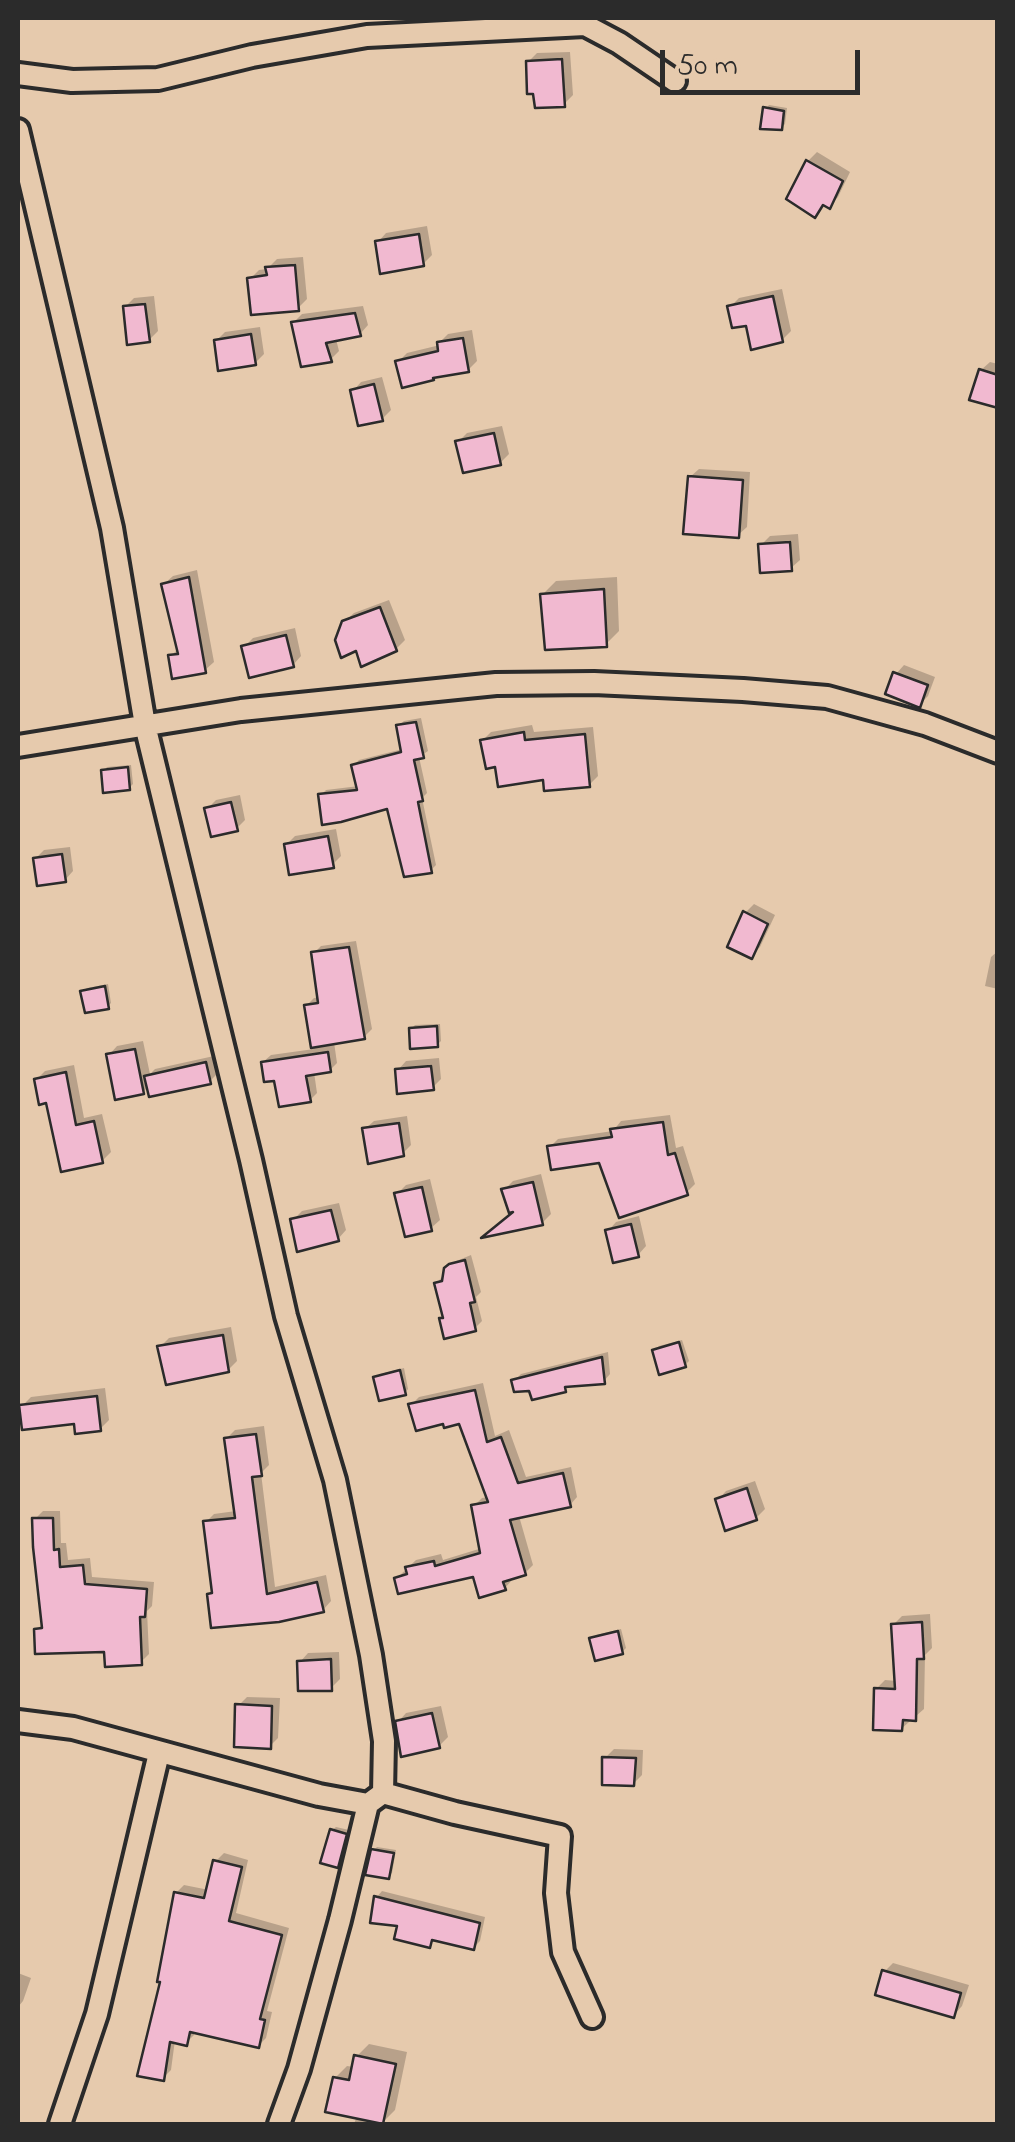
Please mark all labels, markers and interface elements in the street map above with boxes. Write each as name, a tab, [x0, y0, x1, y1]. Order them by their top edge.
scale bar	[665, 30, 865, 92]
text: 50 m	[677, 45, 738, 89]

